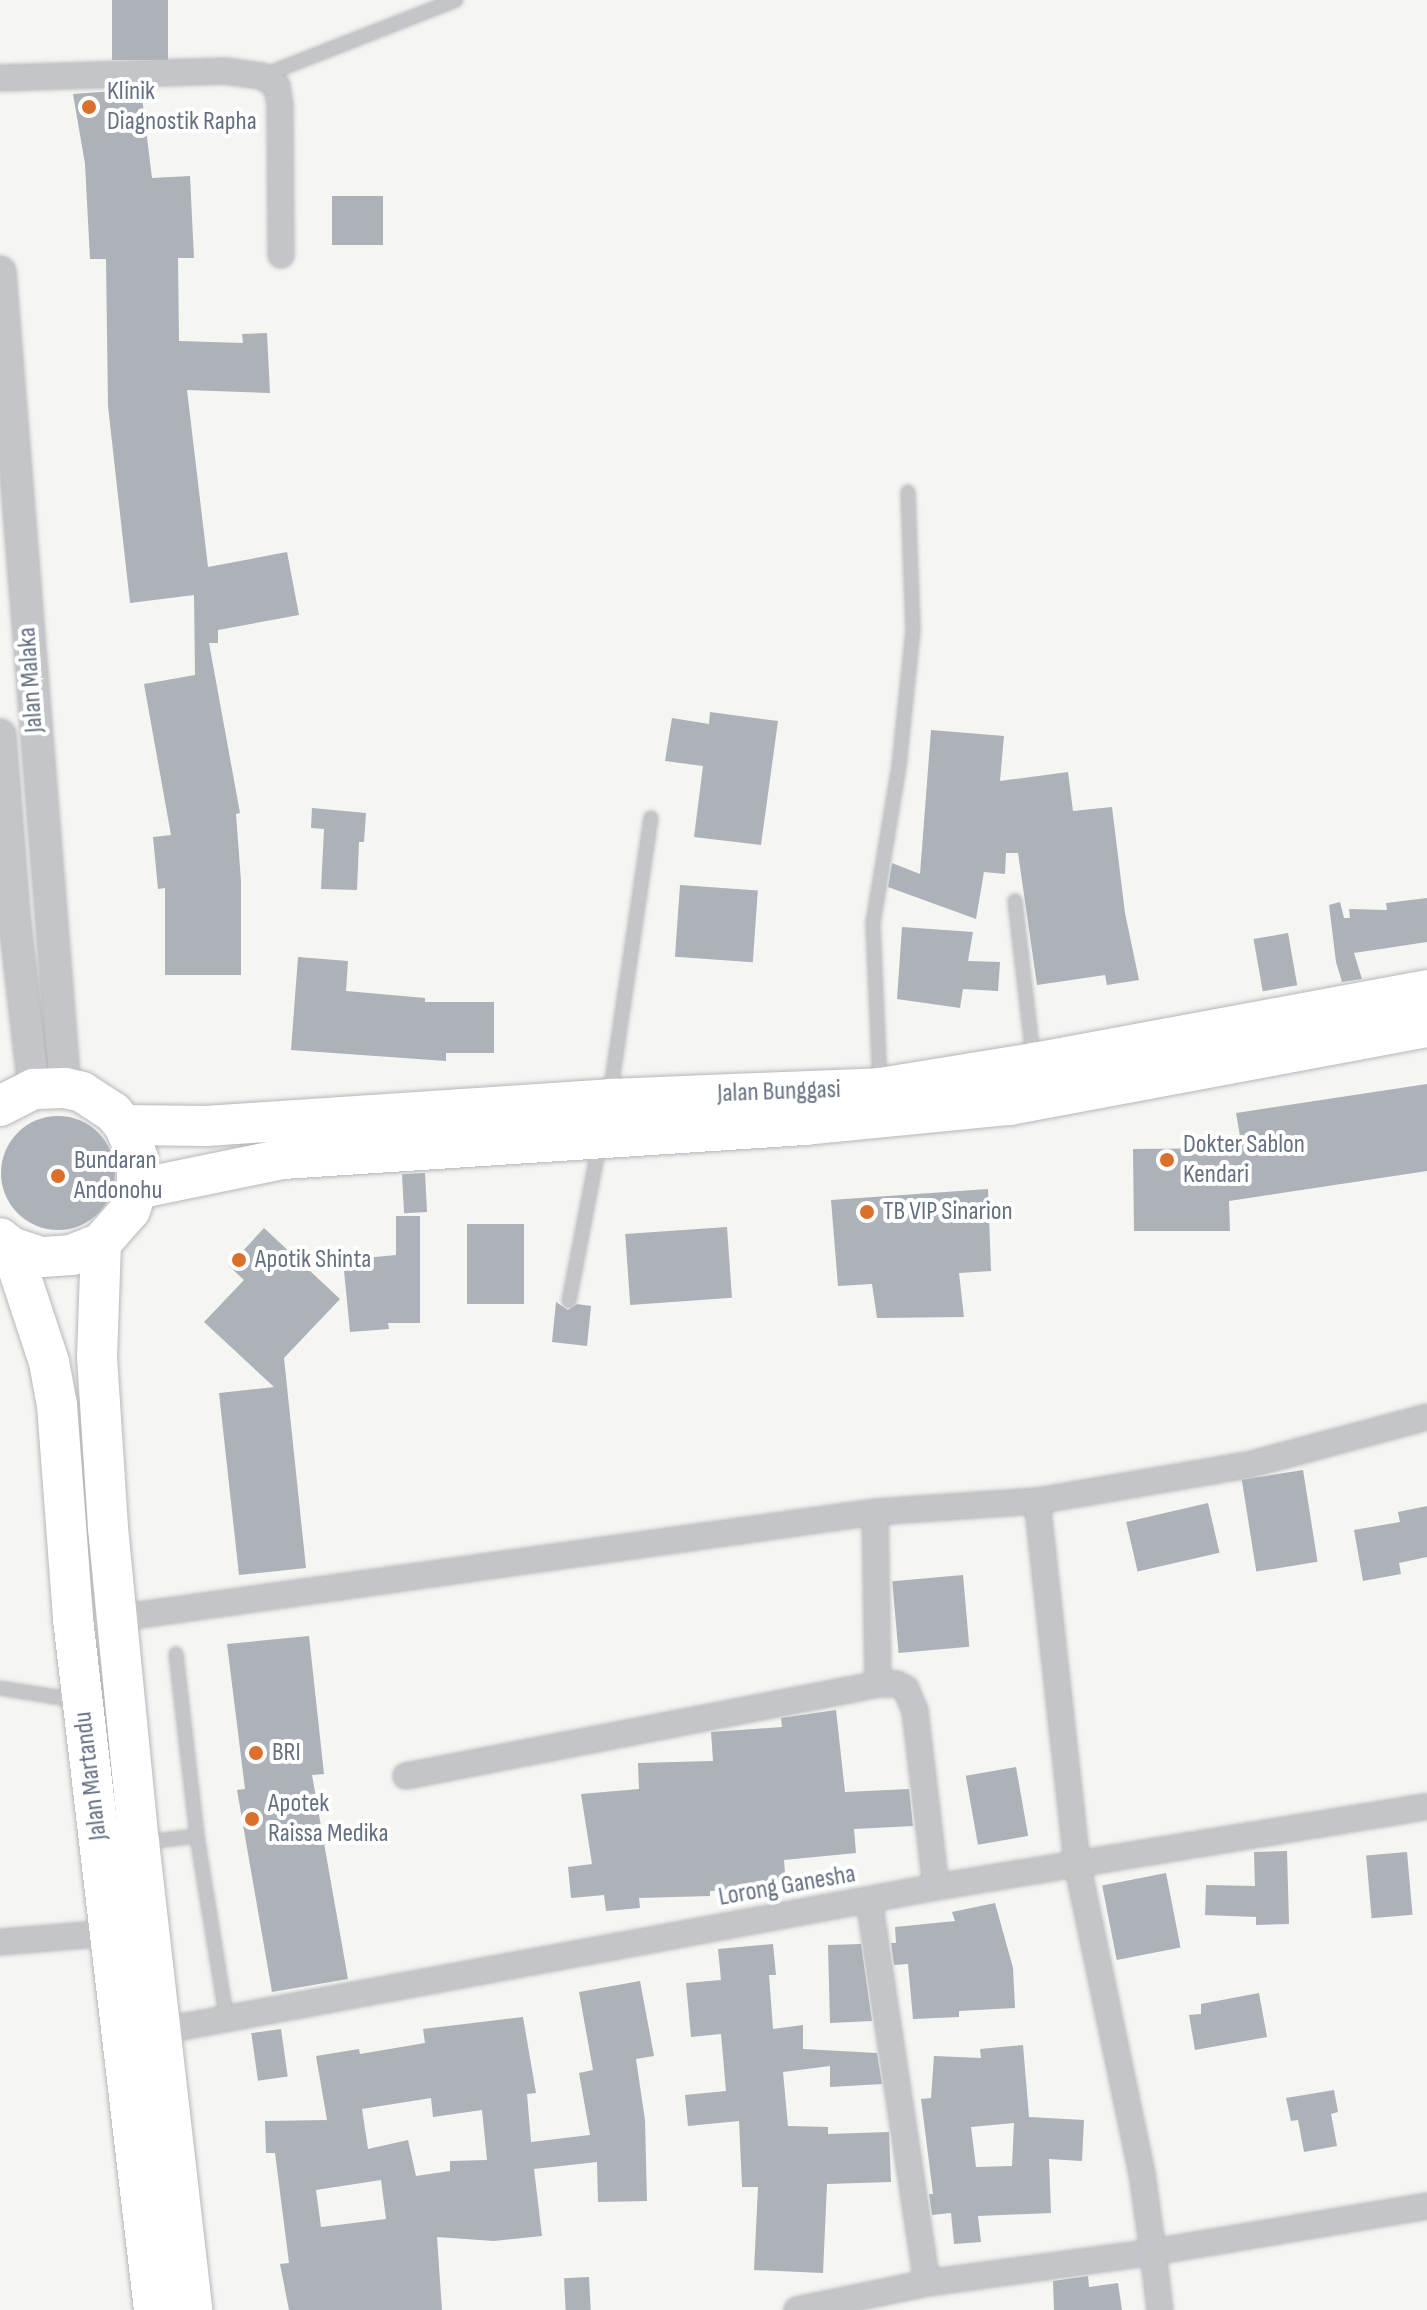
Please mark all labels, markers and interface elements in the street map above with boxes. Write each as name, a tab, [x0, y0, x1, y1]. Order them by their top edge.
place label: Klinik Diagnostik Rapha	[107, 76, 257, 138]
marker: Klinik Diagnostik Rapha	[78, 96, 100, 118]
street label: Jalan Malaka	[12, 626, 50, 734]
street label: Jalan Bunggasi	[717, 1074, 841, 1110]
place label: Dokter Sablon Kendari	[1183, 1129, 1305, 1190]
place label: Bundaran Andonohu	[74, 1145, 162, 1206]
marker: Dokter Sablon Kendari	[1158, 1151, 1176, 1169]
marker: Bundaran Andonohu	[49, 1167, 67, 1185]
place label: TB VIP Sinarion	[883, 1196, 1013, 1228]
marker: TB VIP Sinarion	[858, 1203, 876, 1221]
place label: Apotik Shinta	[255, 1244, 371, 1276]
marker: Apotik Shinta	[230, 1251, 248, 1269]
street label: Jalan Martandu	[68, 1710, 114, 1842]
place label: BRI	[272, 1737, 301, 1769]
marker: BRI	[247, 1744, 265, 1762]
place label: Apotek Raissa Medika	[268, 1788, 388, 1850]
marker: Apotek Raissa Medika	[243, 1810, 261, 1828]
street label: Lorong Ganesha	[716, 1859, 858, 1913]

